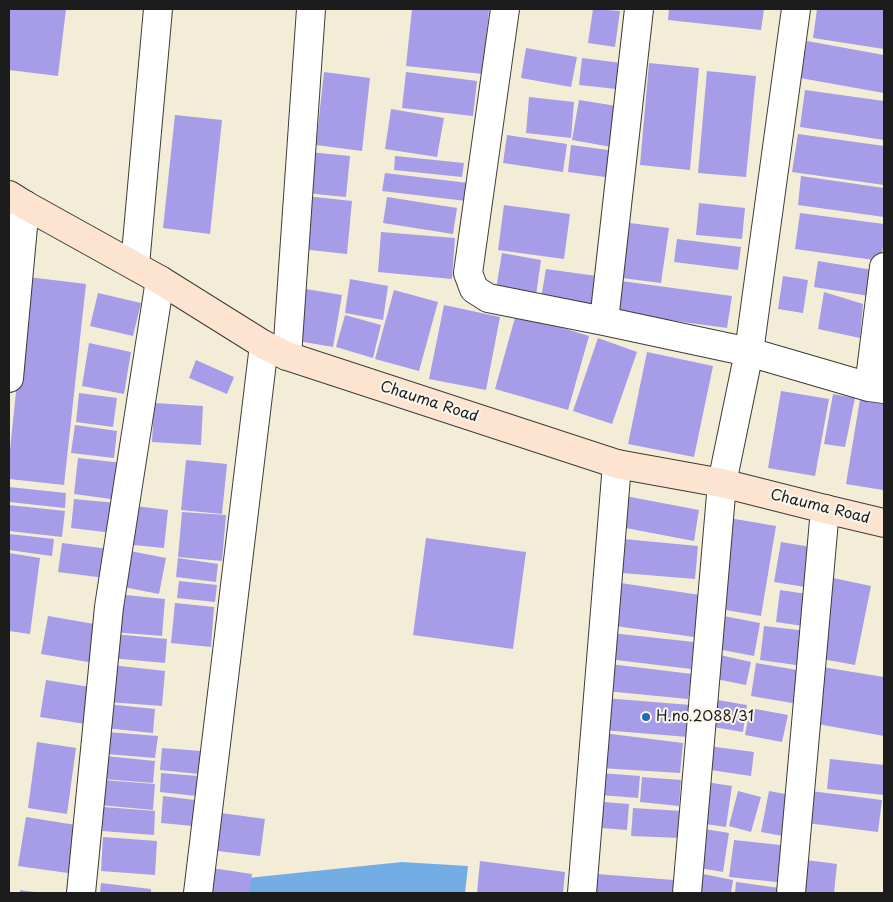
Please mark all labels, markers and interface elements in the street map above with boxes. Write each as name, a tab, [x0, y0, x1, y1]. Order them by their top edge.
street label: Chauma Road	[378, 378, 480, 426]
street label: Chauma Road	[768, 486, 872, 528]
place label: H.no.2088/31	[656, 708, 754, 726]
marker: H.no.2088/31	[640, 711, 652, 723]

